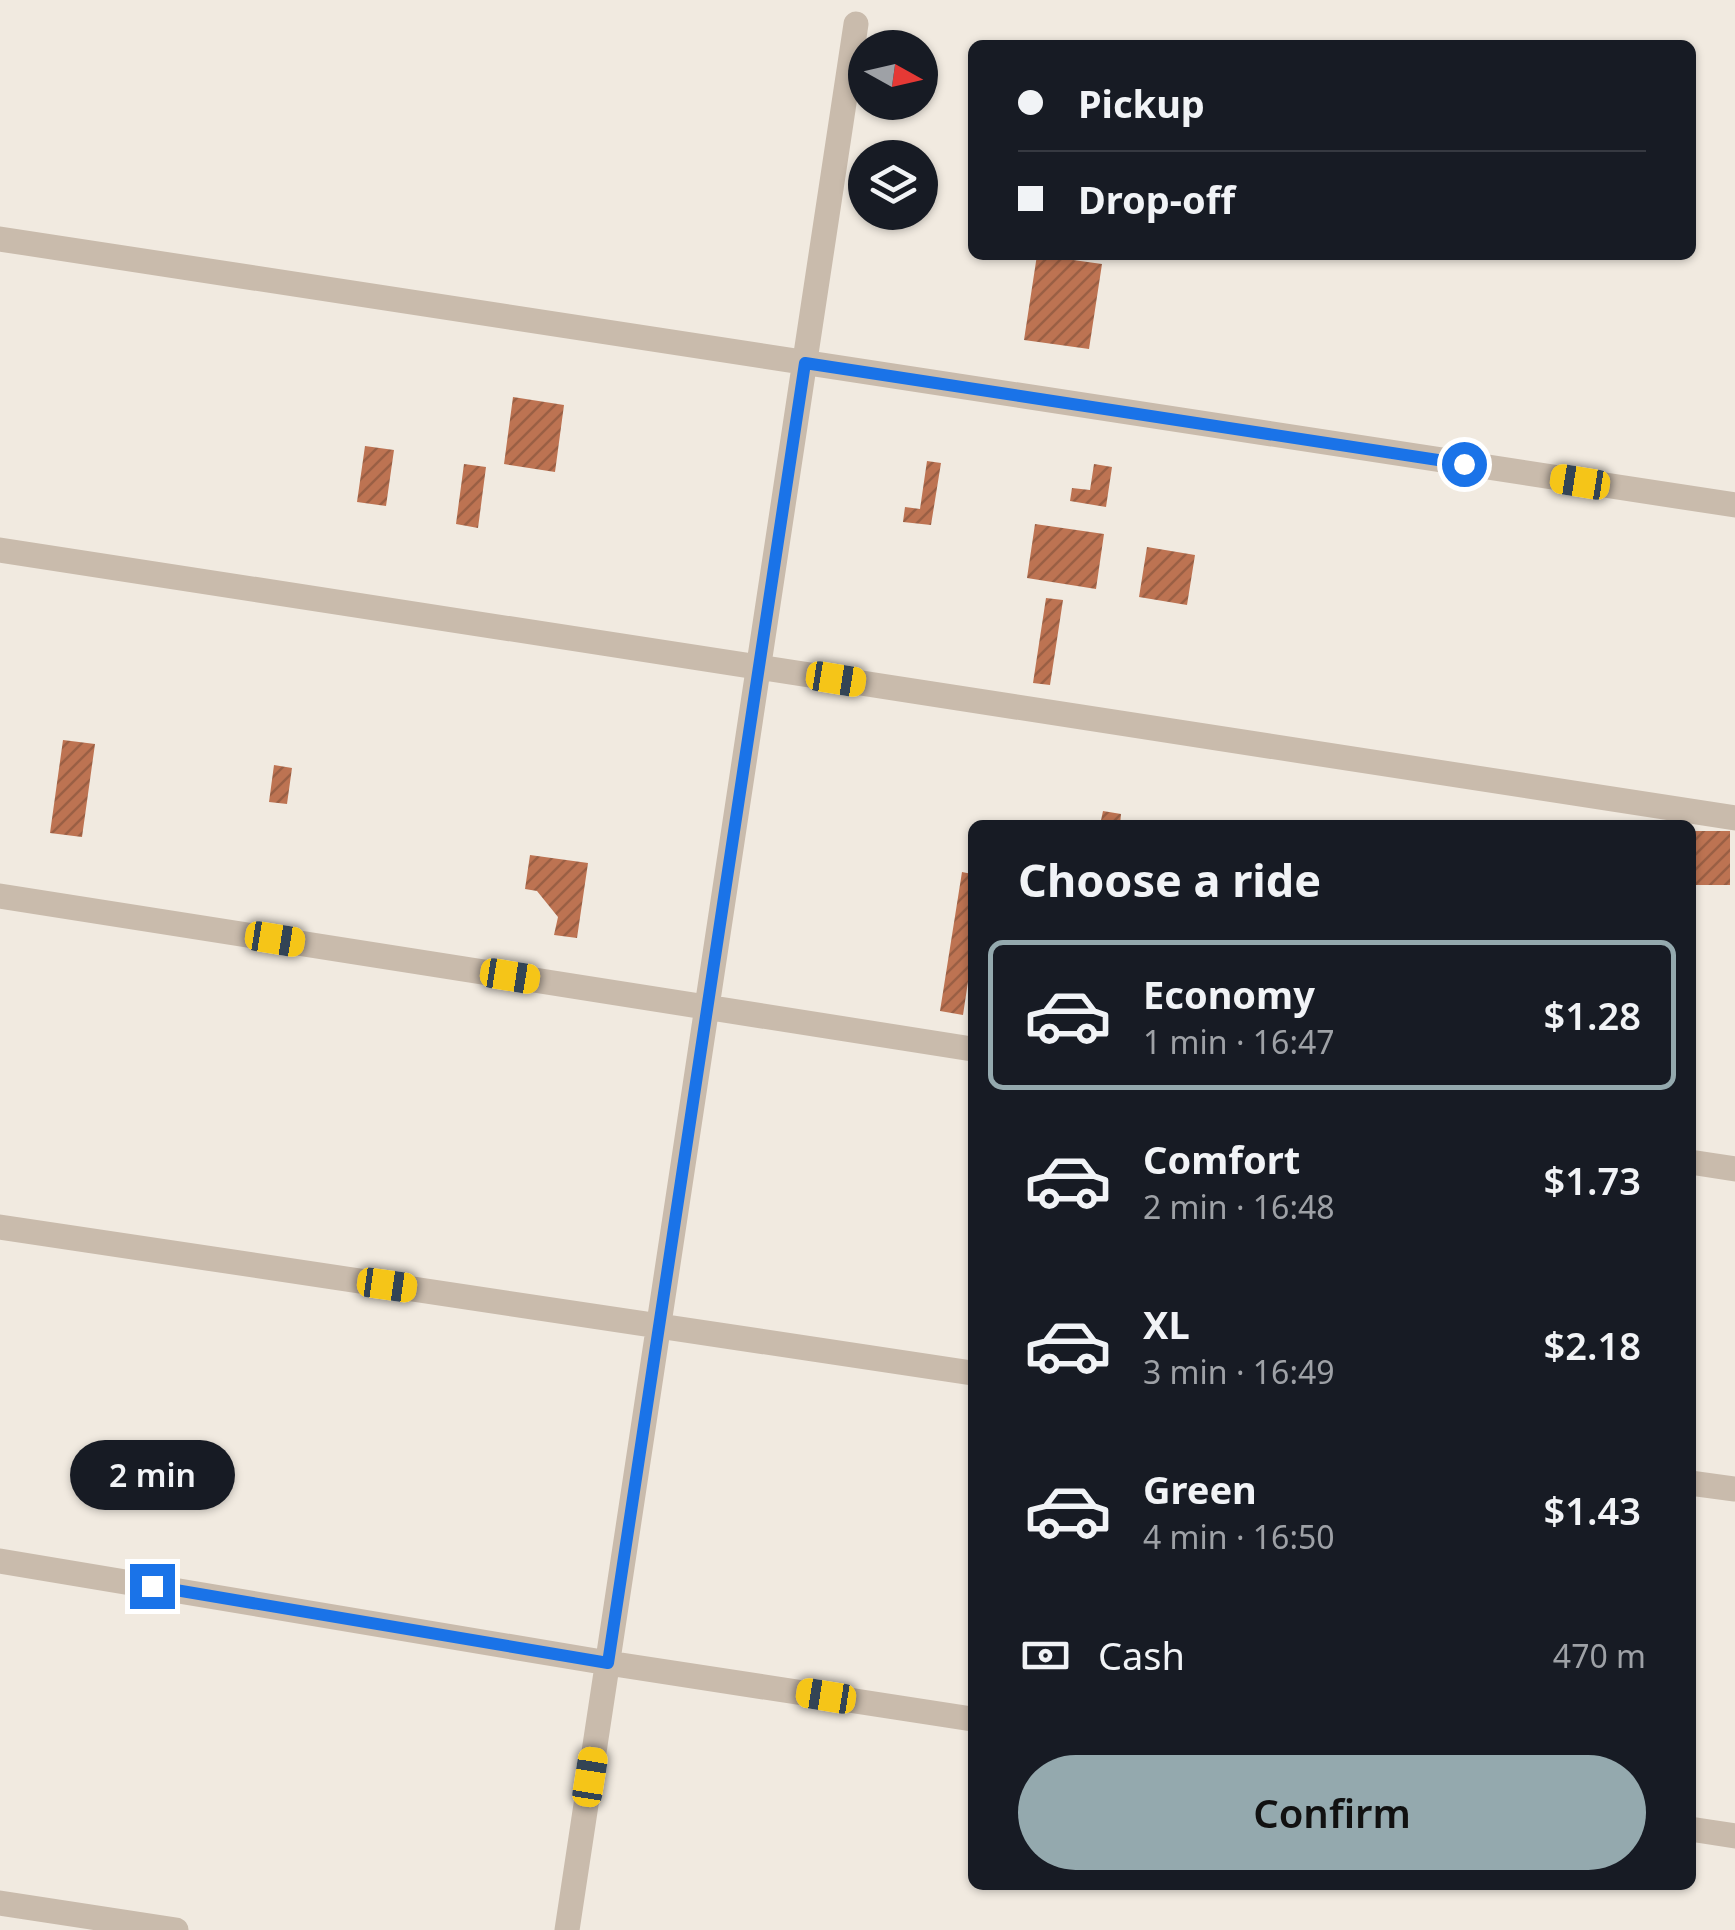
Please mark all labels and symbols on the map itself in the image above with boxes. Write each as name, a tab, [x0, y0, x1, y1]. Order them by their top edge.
north arrow	[848, 30, 938, 120]
route start	[1442, 442, 1487, 487]
car	[1548, 462, 1612, 502]
car	[804, 659, 868, 699]
car	[243, 919, 307, 959]
car	[478, 956, 542, 996]
car	[355, 1266, 419, 1304]
callout: 2 min	[70, 1441, 234, 1511]
route end	[130, 1564, 175, 1609]
car	[794, 1676, 858, 1716]
car	[570, 1745, 610, 1809]

